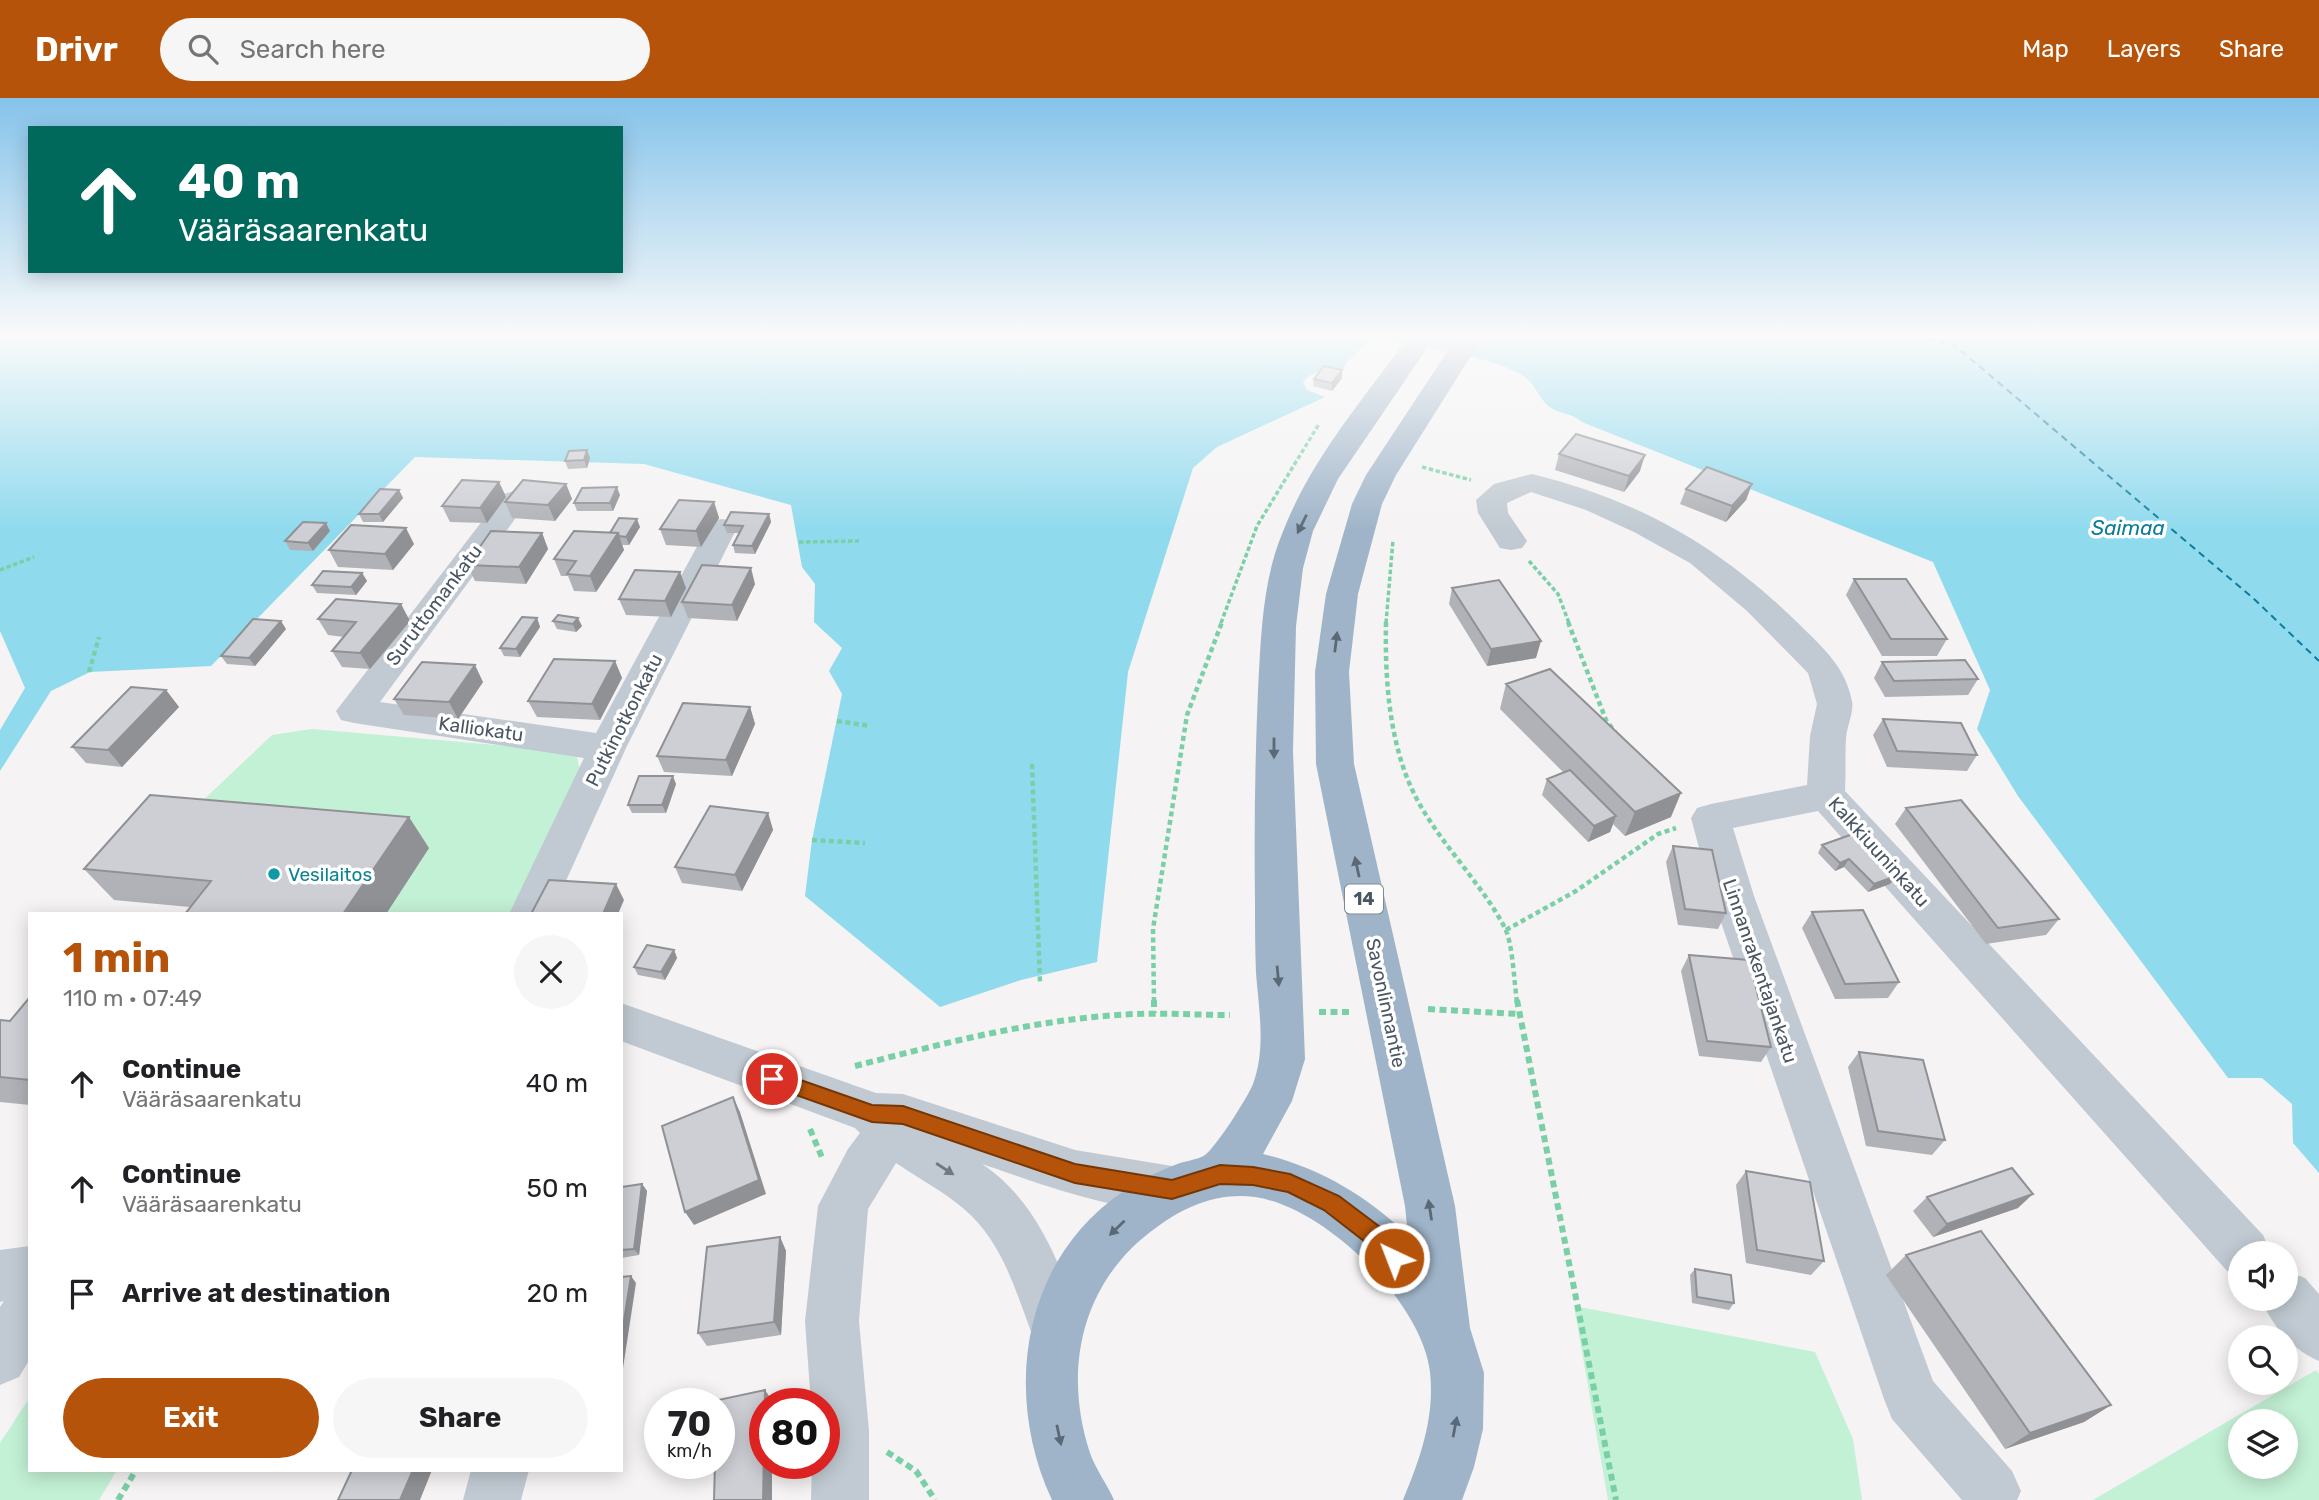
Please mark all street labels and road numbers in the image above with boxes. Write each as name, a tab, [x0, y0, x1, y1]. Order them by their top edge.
street label: Suruttomankatu	[381, 540, 487, 670]
street label: Putkinotkonkatu	[581, 650, 667, 790]
street label: Kalliokatu	[437, 712, 525, 746]
street label: Kalkkiuuninkatu	[1824, 792, 1934, 912]
street label: Linnanrakentajankatu	[1718, 876, 1802, 1066]
road number: 14	[1345, 884, 1383, 914]
street label: Savonlinnantie	[1361, 936, 1411, 1070]

